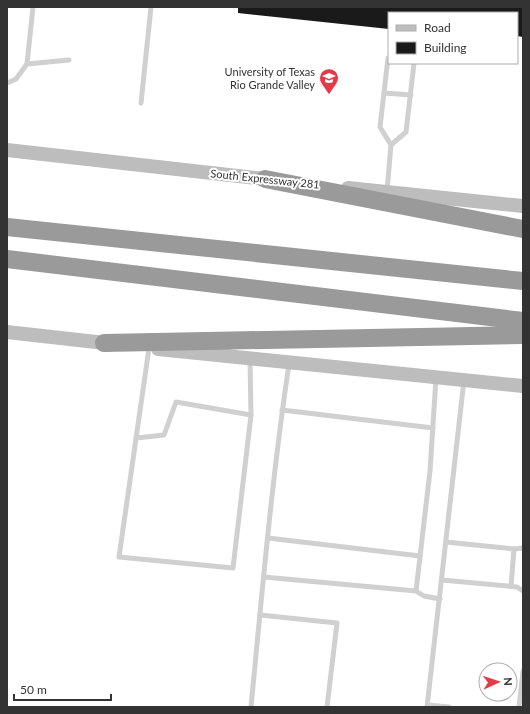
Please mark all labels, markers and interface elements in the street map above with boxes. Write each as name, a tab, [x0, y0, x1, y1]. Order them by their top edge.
legend	[388, 12, 518, 64]
text: Road	[424, 20, 451, 35]
text: Building	[424, 40, 467, 55]
place label: University of Texas Rio Grande Valley	[225, 65, 315, 91]
school or university icon: University of Texas Rio Grande Valley	[318, 67, 340, 95]
street label: South Expressway 281	[210, 166, 320, 191]
north arrow	[478, 662, 518, 702]
scale bar	[14, 676, 111, 702]
text: N	[502, 677, 515, 686]
text: 50 m	[20, 682, 47, 697]

